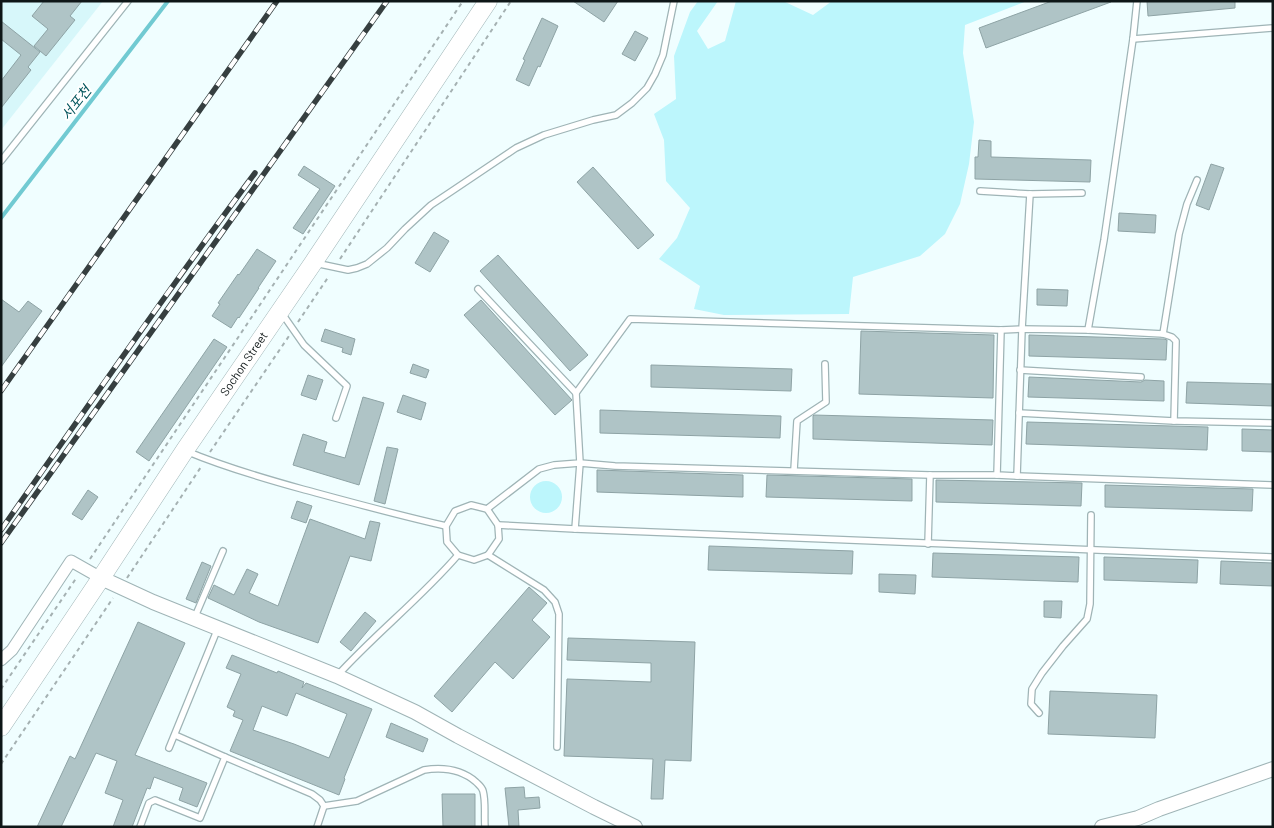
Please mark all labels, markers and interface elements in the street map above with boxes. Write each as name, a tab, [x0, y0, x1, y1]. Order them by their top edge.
water label: 서포천	[57, 81, 95, 123]
street label: Sochon Street	[217, 329, 270, 398]

